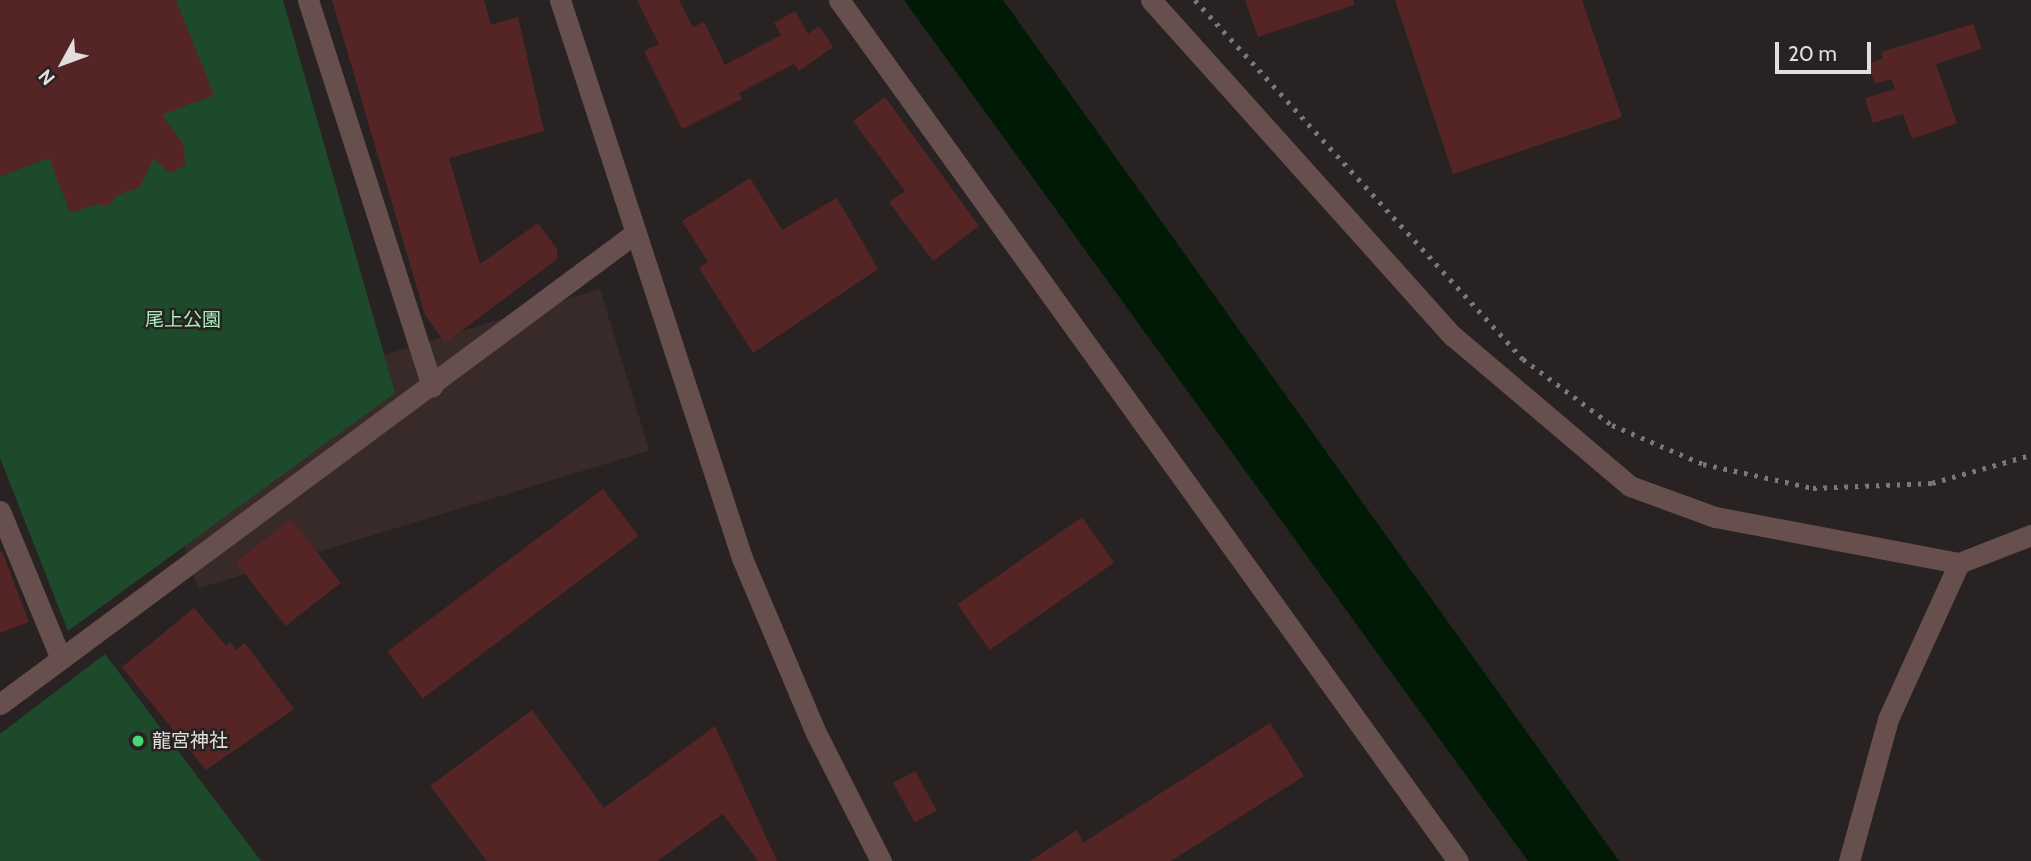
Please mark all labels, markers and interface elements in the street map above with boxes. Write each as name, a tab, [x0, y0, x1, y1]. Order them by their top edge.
north arrow	[28, 28, 98, 98]
scale bar	[1779, 28, 1875, 72]
text: 20 m	[1788, 41, 1837, 66]
text: N	[34, 64, 60, 90]
park label: 尾上公園	[145, 309, 221, 331]
place label: 龍宮神社	[152, 730, 228, 752]
marker: 龍宮神社	[130, 733, 146, 749]

